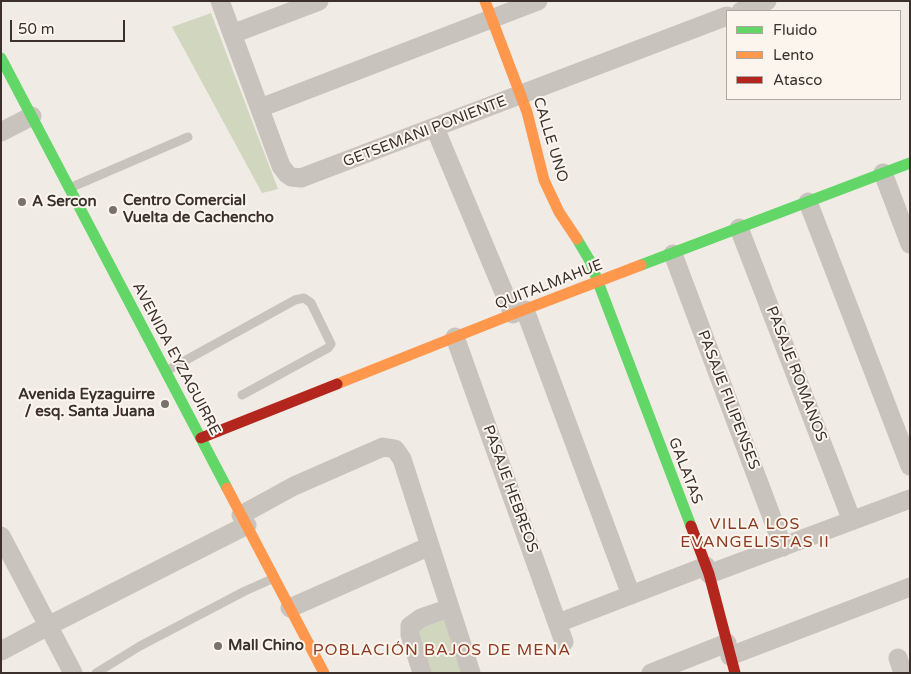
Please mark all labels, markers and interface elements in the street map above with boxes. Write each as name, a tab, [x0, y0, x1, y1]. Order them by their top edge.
scale bar	[12, 10, 128, 42]
legend	[726, 10, 901, 100]
text: 50 m	[18, 20, 55, 38]
text: Fluido	[773, 21, 817, 39]
text: Lento	[773, 46, 814, 64]
text: Atasco	[773, 71, 822, 89]
street label: GETSEMANI PONIENTE	[341, 92, 509, 172]
street label: CALLE UNO	[529, 95, 571, 185]
place label: Centro Comercial Vuelta de Cachencho	[123, 192, 274, 227]
place label: A Sercon	[32, 193, 97, 211]
marker: A Sercon	[16, 196, 28, 208]
marker: Centro Comercial Vuelta de Cachencho	[107, 204, 119, 216]
street label: QUITALMAHUE	[493, 256, 605, 314]
street label: AVENIDA EYZAGUIRRE	[128, 279, 224, 439]
street label: PASAJE ROMANOS	[762, 304, 830, 444]
street label: PASAJE FILIPENSES	[693, 328, 763, 472]
place label: Avenida Eyzaguirre / esq. Santa Juana	[18, 386, 155, 421]
marker: Avenida Eyzaguirre / esq. Santa Juana	[159, 398, 171, 410]
street label: PASAJE HEBREOS	[479, 423, 541, 555]
street label: GALATAS	[664, 435, 706, 507]
district label: VILLA LOS EVANGELISTAS II	[678, 515, 832, 553]
place label: Mall Chino	[228, 637, 304, 655]
marker: Mall Chino	[212, 640, 224, 652]
district label: POBLACIÓN BAJOS DE MENA	[310, 641, 574, 661]

